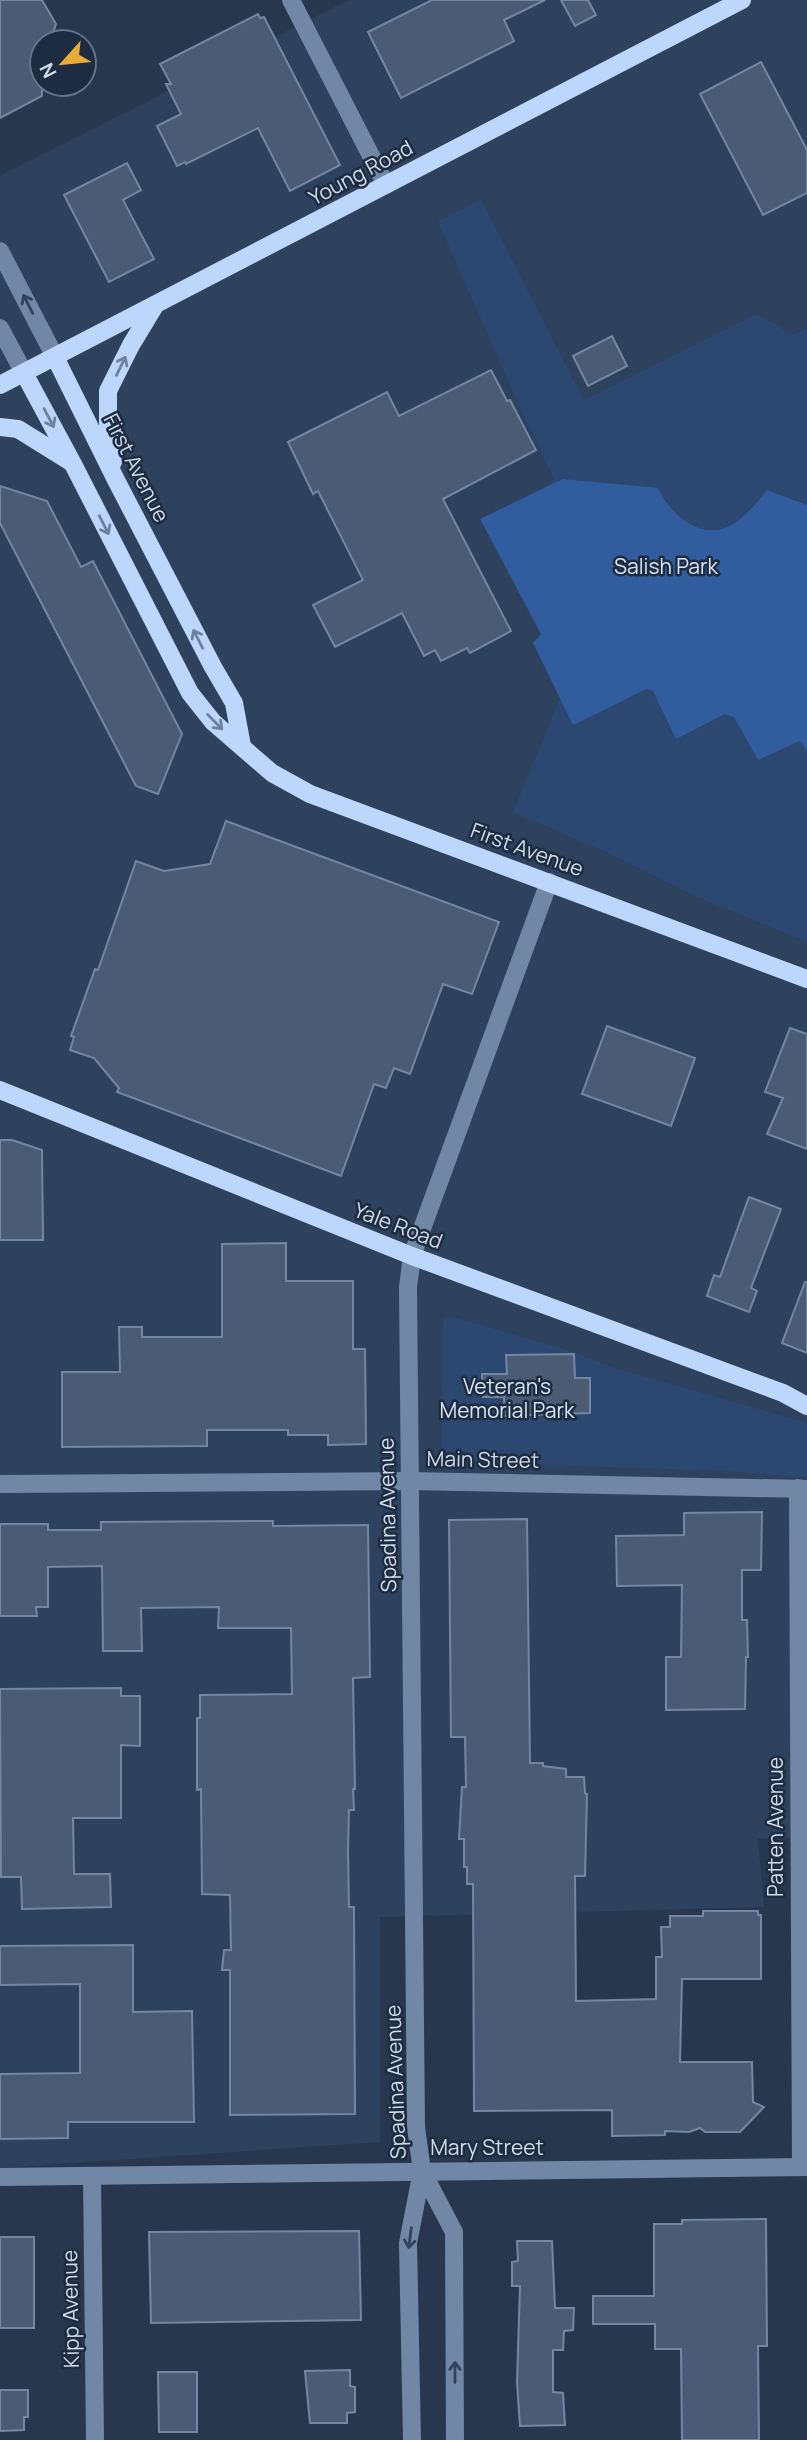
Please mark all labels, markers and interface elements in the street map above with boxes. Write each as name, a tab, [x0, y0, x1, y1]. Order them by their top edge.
north arrow	[28, 28, 98, 98]
text: N	[33, 59, 63, 83]
street label: Young Road	[304, 133, 417, 211]
one-way arrow	[20, 294, 34, 315]
one-way arrow	[114, 356, 128, 377]
one-way arrow	[42, 408, 56, 428]
street label: First Avenue	[98, 409, 176, 527]
one-way arrow	[98, 514, 112, 534]
park label: Salish Park	[614, 552, 719, 580]
one-way arrow	[191, 629, 205, 649]
one-way arrow	[206, 714, 223, 731]
street label: First Avenue	[467, 816, 588, 882]
street label: Yale Road	[350, 1195, 447, 1255]
park label: Veteran's Memorial Park	[440, 1372, 575, 1424]
street label: Spadina Avenue	[372, 1437, 402, 1593]
street label: Main Street	[426, 1444, 540, 1474]
street label: Patten Avenue	[761, 1757, 789, 1897]
street label: Spadina Avenue	[378, 2004, 412, 2160]
street label: Mary Street	[430, 2133, 544, 2161]
one-way arrow	[403, 2226, 416, 2249]
street label: Kipp Avenue	[55, 2250, 85, 2368]
one-way arrow	[448, 2361, 462, 2384]

